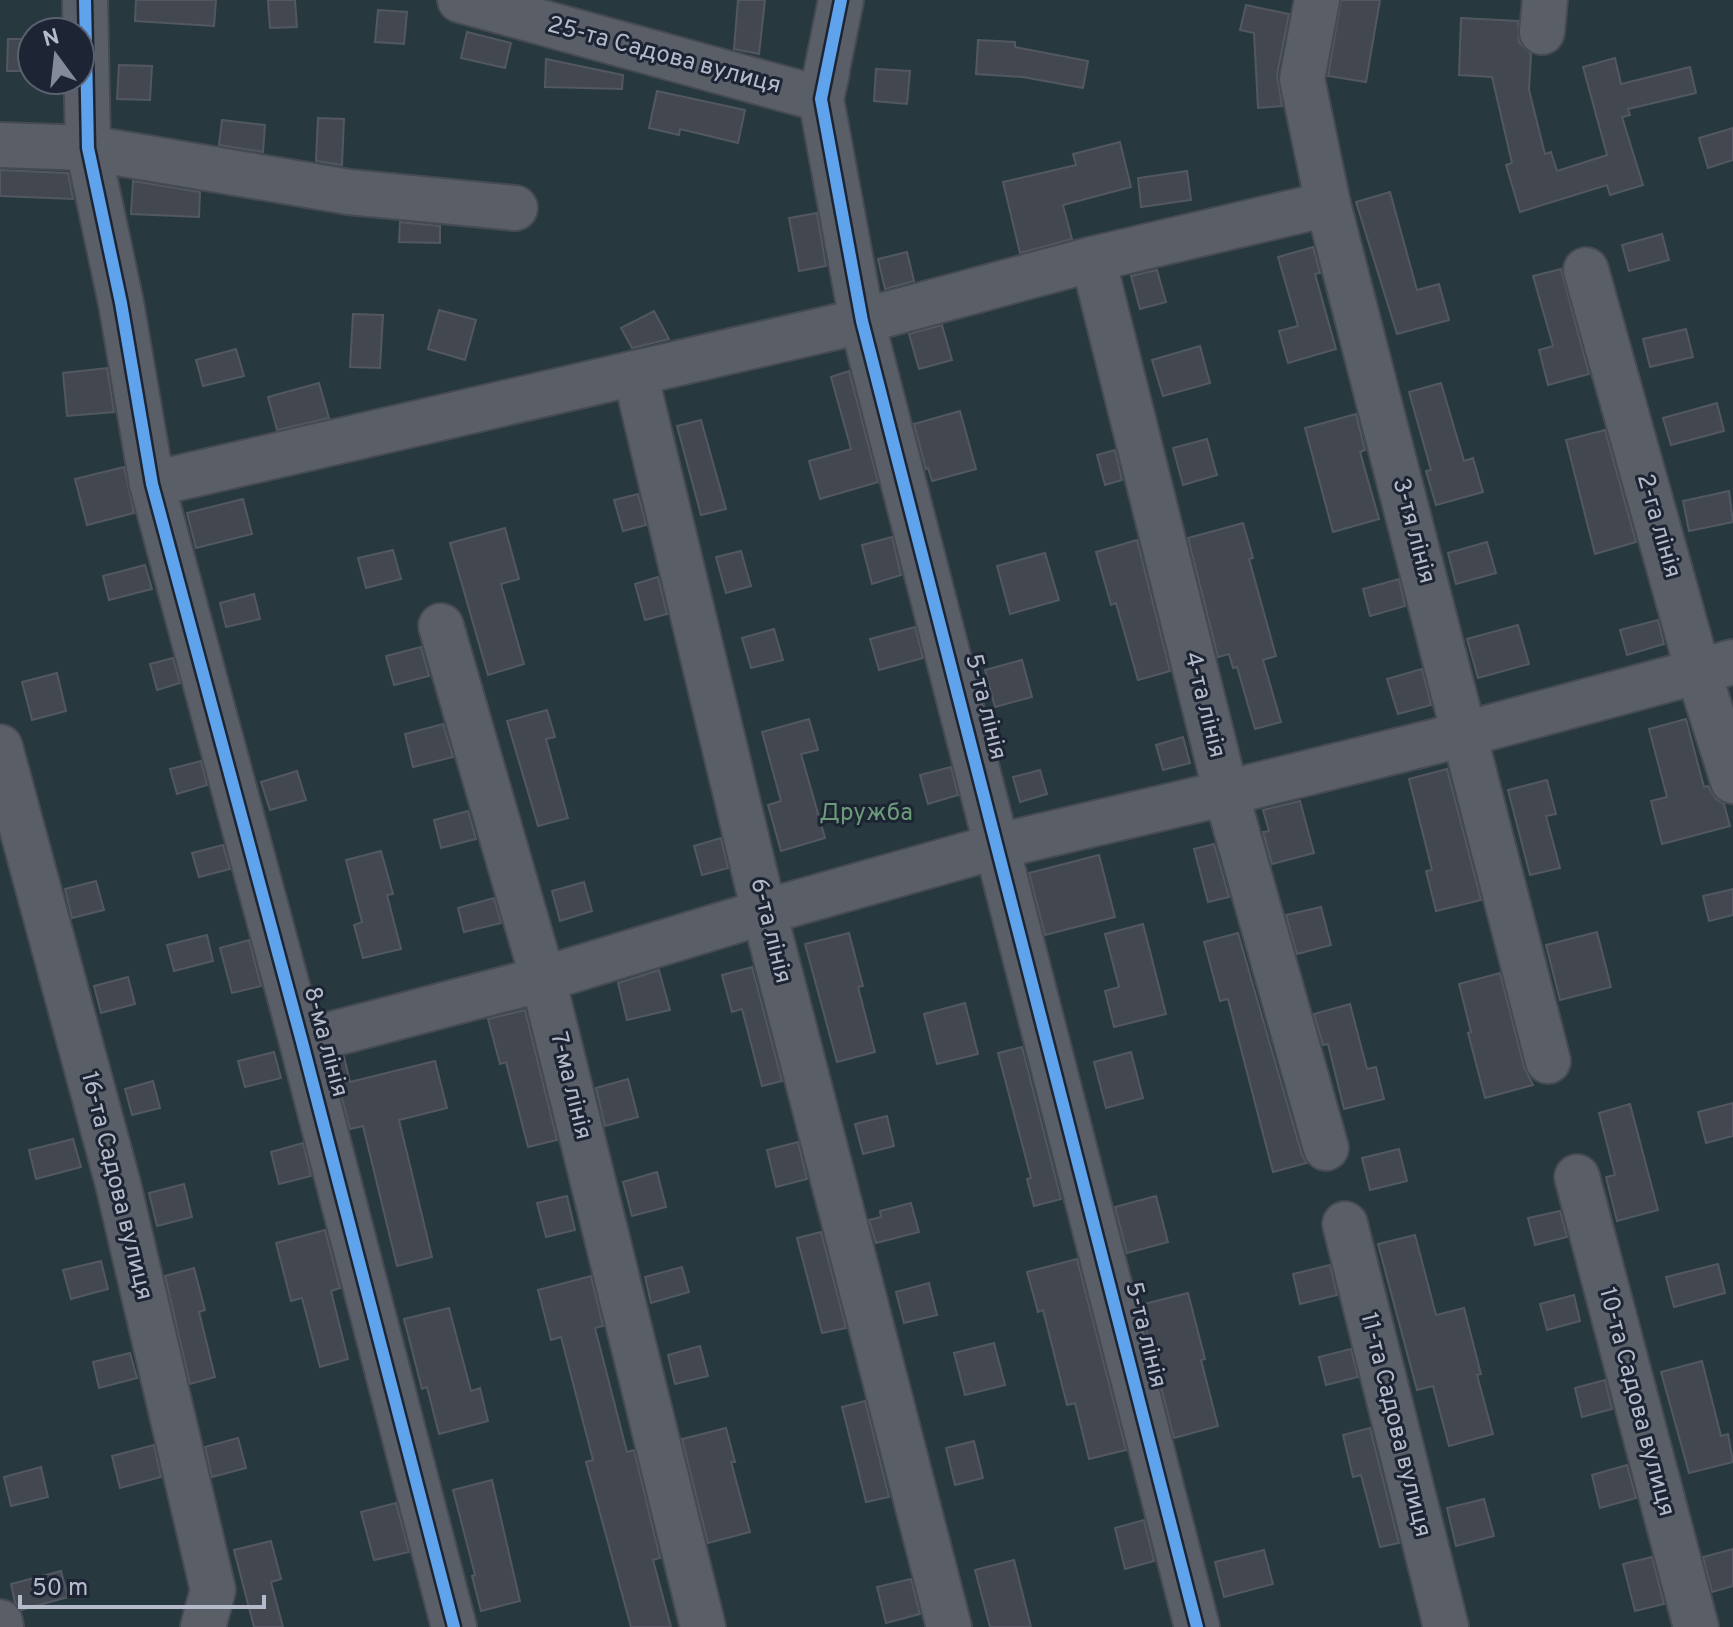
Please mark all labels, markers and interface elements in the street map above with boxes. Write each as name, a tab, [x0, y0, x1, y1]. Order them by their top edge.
street label: 25-та Садова вулиця	[544, 10, 784, 102]
north arrow	[16, 16, 96, 96]
text: N	[40, 24, 63, 54]
street label: 2-га лінія	[1629, 470, 1687, 582]
street label: 3-тя лінія	[1385, 475, 1441, 587]
street label: 4-та лінія	[1176, 649, 1232, 761]
street label: 5-та лінія	[957, 651, 1013, 763]
park label: Дружба	[819, 799, 913, 829]
street label: 6-та лінія	[742, 875, 798, 987]
street label: 8-ма лінія	[296, 984, 354, 1100]
street label: 7-ма лінія	[542, 1029, 598, 1143]
street label: 16-та Садова вулиця	[73, 1069, 159, 1303]
street label: 5-та лінія	[1117, 1279, 1173, 1391]
street label: 10-та Садова вулиця	[1591, 1284, 1681, 1520]
street label: 11-та Садова вулиця	[1353, 1310, 1437, 1540]
scale bar	[20, 1559, 264, 1609]
text: 50 m	[32, 1574, 88, 1604]

